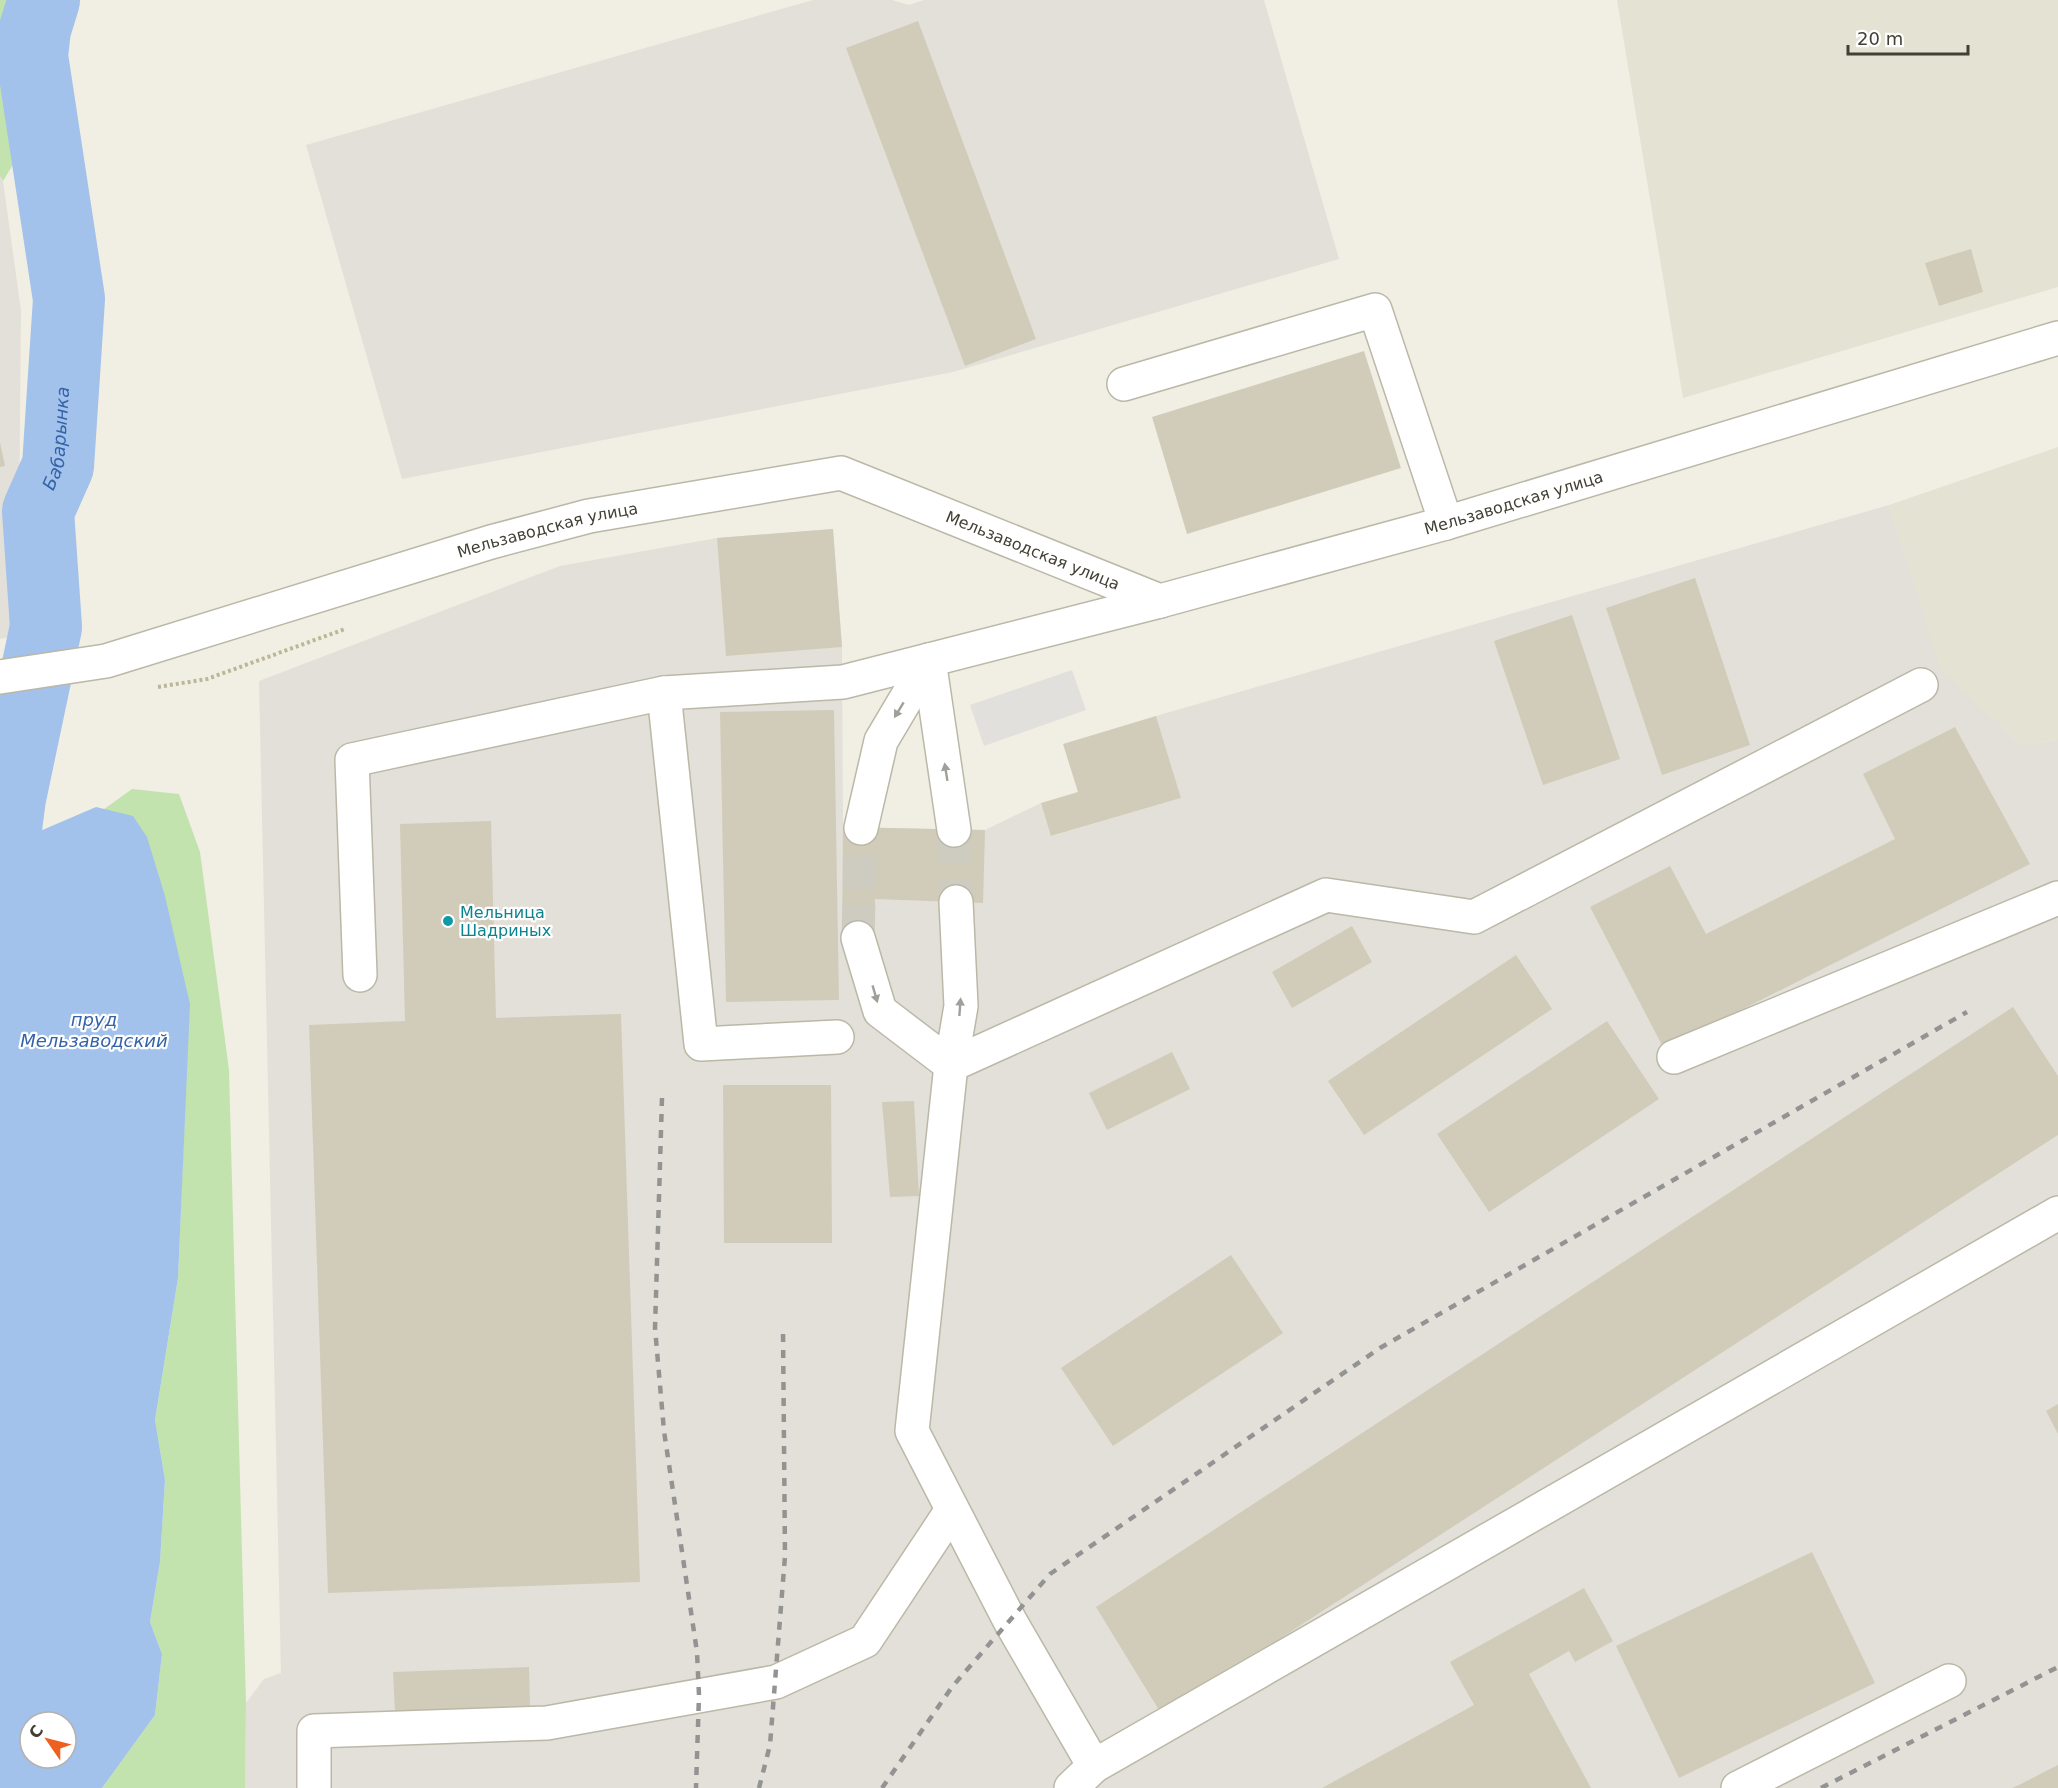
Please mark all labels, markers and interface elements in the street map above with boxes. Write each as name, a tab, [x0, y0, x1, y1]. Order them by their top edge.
scale bar	[1848, 18, 1968, 56]
text: 20 m	[1857, 28, 1903, 49]
water label: Бабарынка	[38, 386, 73, 493]
street label: Мельзаводская улица	[1422, 467, 1605, 539]
street label: Мельзаводская улица	[455, 499, 639, 562]
street label: Мельзаводская улица	[943, 507, 1122, 594]
one-way arrow	[894, 702, 904, 719]
one-way arrow	[941, 762, 950, 781]
place label: Мельница Шадриных	[460, 903, 551, 940]
marker: Мельница Шадриных	[441, 914, 455, 928]
one-way arrow	[870, 985, 880, 1003]
one-way arrow	[955, 998, 964, 1017]
water label: пруд Мельзаводский	[20, 1009, 168, 1051]
north arrow	[18, 1710, 78, 1770]
text: С	[25, 1721, 47, 1742]

